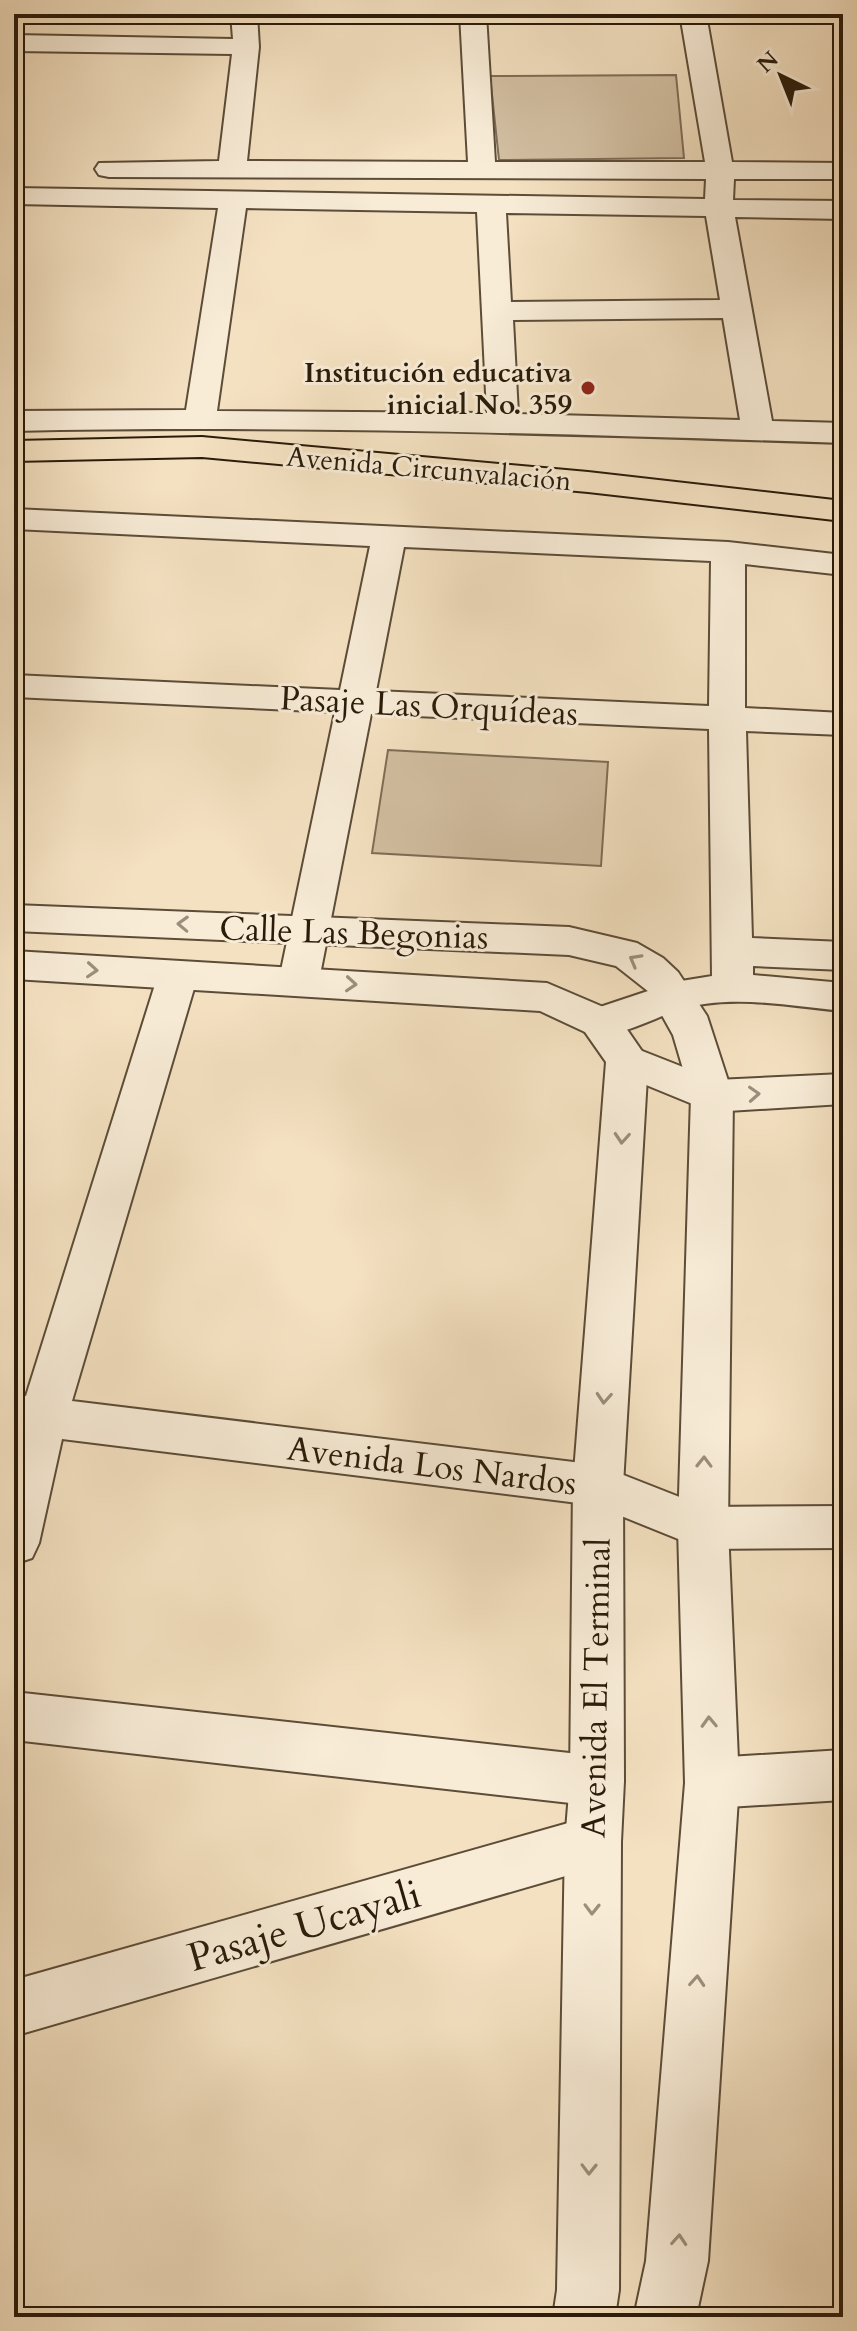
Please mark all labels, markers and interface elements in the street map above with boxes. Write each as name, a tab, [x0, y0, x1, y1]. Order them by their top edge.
north arrow	[741, 36, 821, 116]
text: N	[751, 45, 785, 80]
place label: Institución educativa inicial No. 359	[304, 354, 572, 424]
marker: Institución educativa inicial No. 359	[579, 379, 597, 397]
street label: Avenida Circunvalación	[285, 438, 573, 500]
street label: Pasaje Las Orquídeas	[279, 675, 579, 737]
street label: Calle Las Begonias	[219, 905, 489, 961]
one-way arrow	[176, 916, 189, 933]
one-way arrow	[629, 955, 643, 970]
one-way arrow	[86, 961, 99, 978]
one-way arrow	[345, 975, 358, 992]
one-way arrow	[748, 1085, 761, 1102]
one-way arrow	[614, 1132, 631, 1145]
one-way arrow	[596, 1392, 613, 1405]
street label: Avenida Los Nardos	[285, 1425, 579, 1507]
one-way arrow	[695, 1455, 713, 1468]
street label: Avenida El Terminal	[570, 1537, 622, 1838]
one-way arrow	[701, 1715, 718, 1728]
street label: Pasaje Ucayali	[182, 1867, 427, 1986]
one-way arrow	[584, 1903, 601, 1916]
one-way arrow	[688, 1974, 705, 1987]
one-way arrow	[580, 2163, 598, 2176]
one-way arrow	[670, 2233, 687, 2246]

